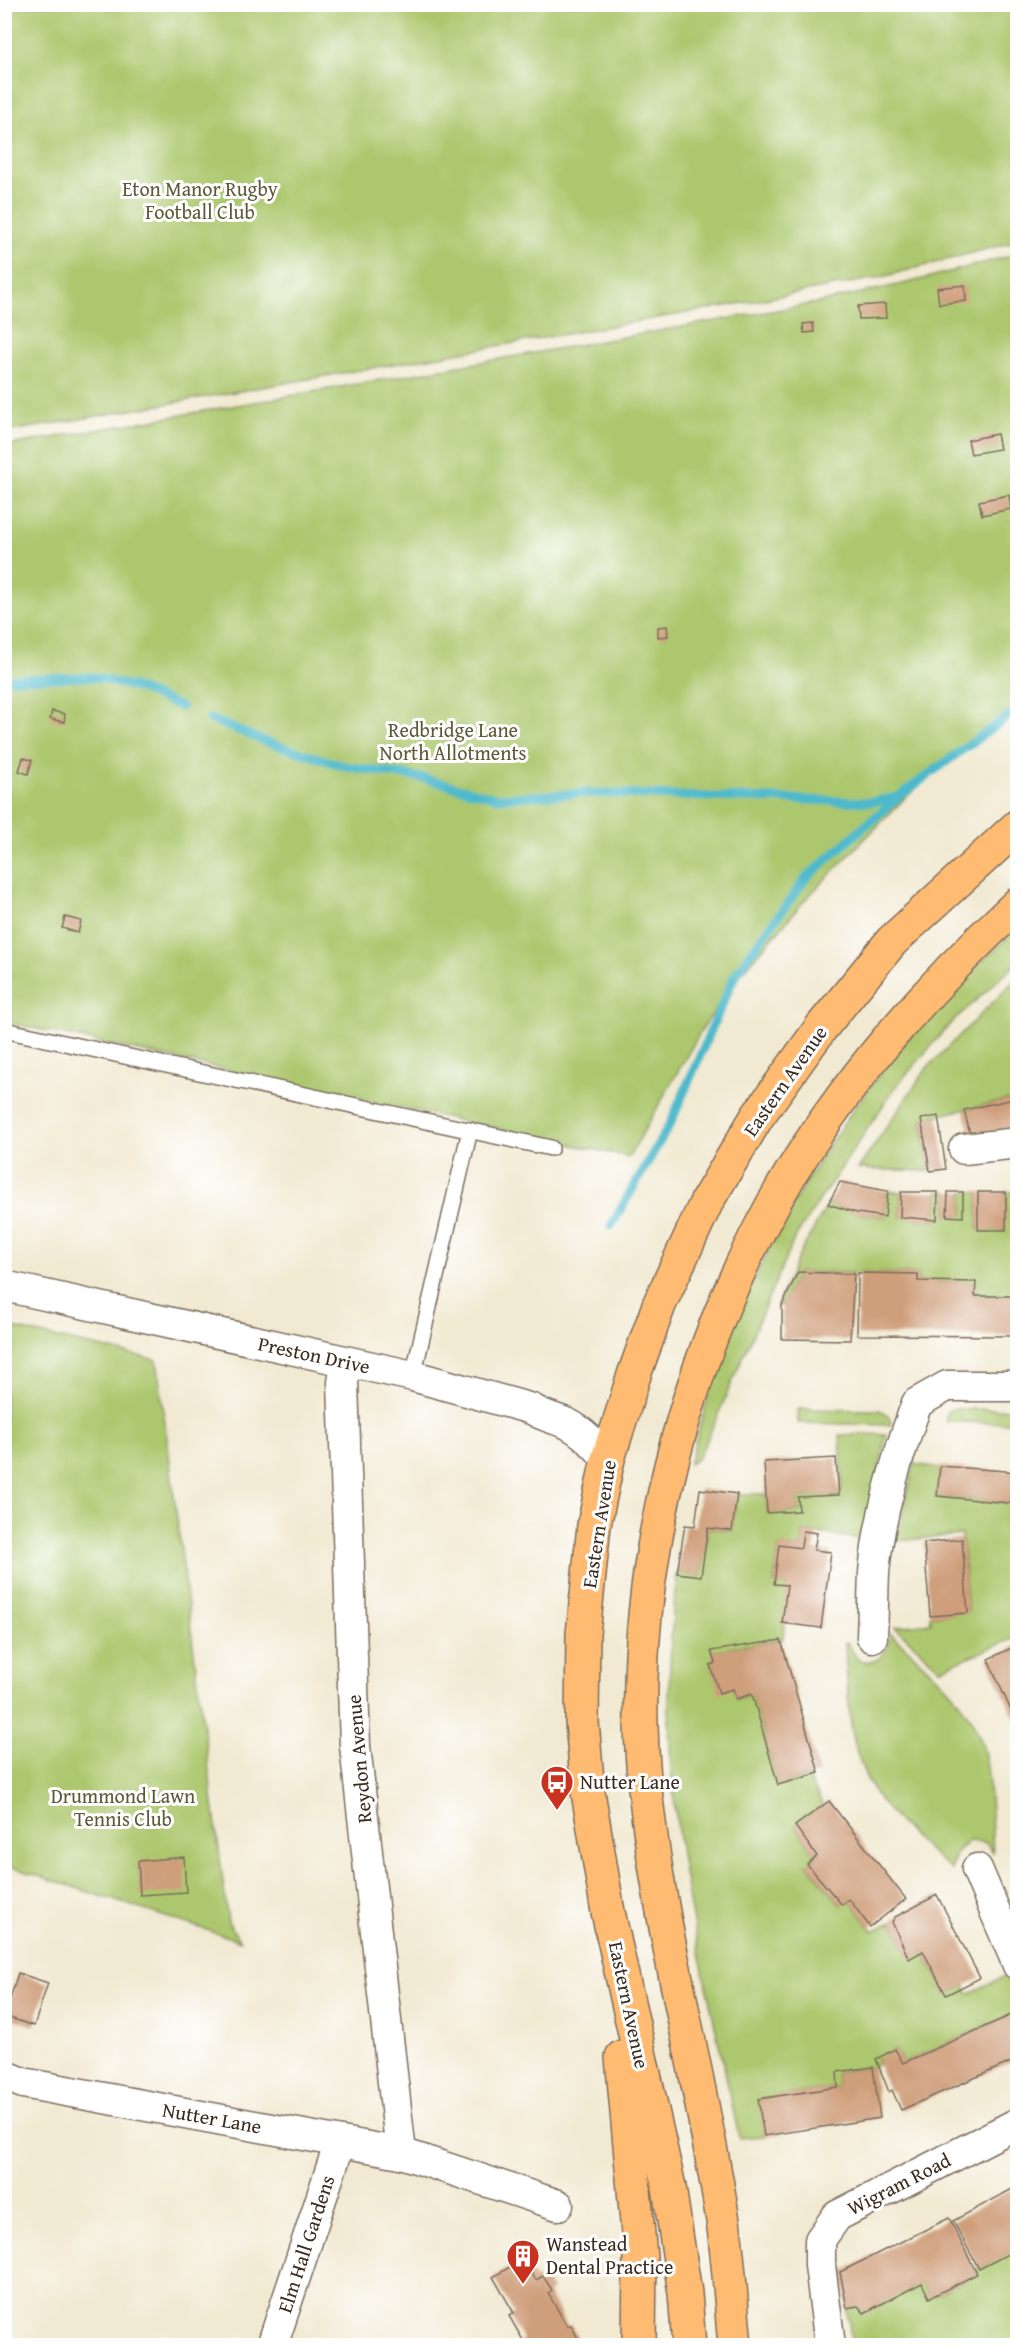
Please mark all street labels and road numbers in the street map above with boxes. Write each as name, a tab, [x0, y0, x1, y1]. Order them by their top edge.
street label: Eastern Avenue	[736, 1019, 834, 1142]
street label: Preston Drive	[255, 1328, 373, 1381]
street label: Eastern Avenue	[574, 1458, 623, 1590]
street label: Reydon Avenue	[338, 1694, 379, 1824]
street label: Eastern Avenue	[602, 1939, 657, 2071]
street label: Nutter Lane	[160, 2095, 264, 2140]
street label: Wigram Road	[842, 2145, 956, 2222]
street label: Elm Hall Gardens	[270, 2171, 341, 2316]

